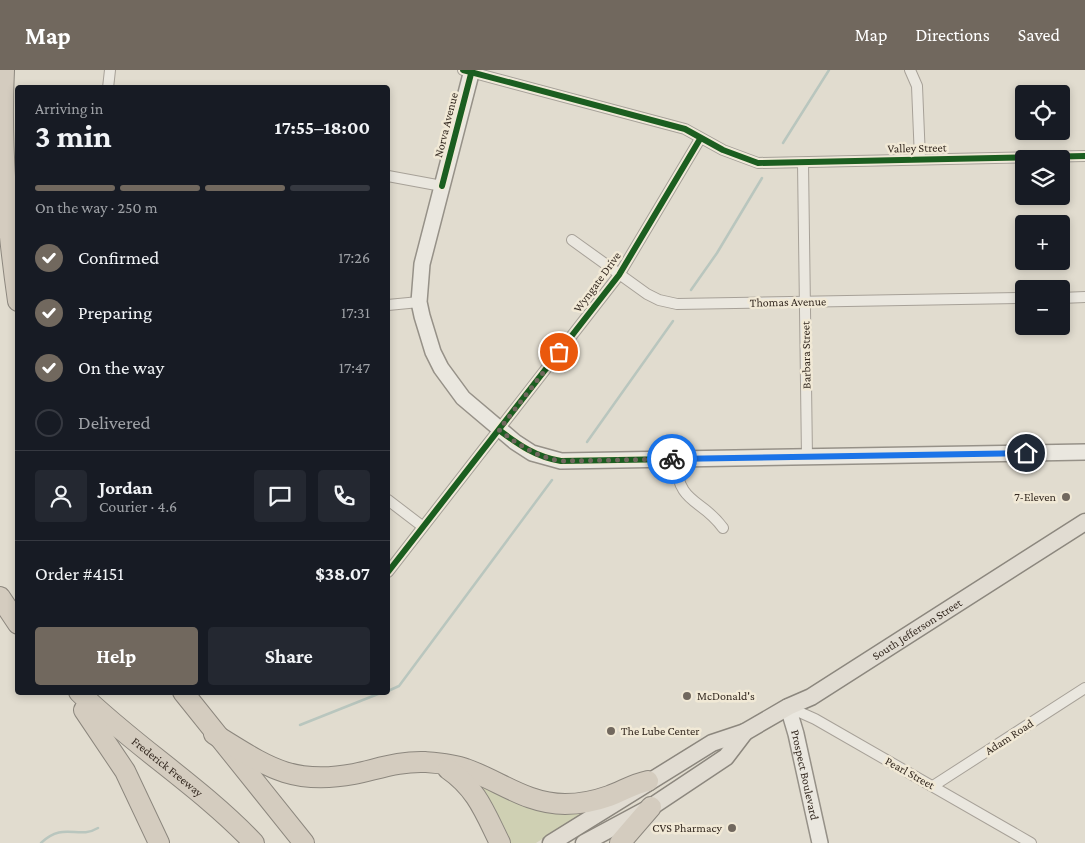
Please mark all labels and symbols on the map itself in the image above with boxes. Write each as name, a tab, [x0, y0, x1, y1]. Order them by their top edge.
street label: Norva Avenue	[431, 91, 461, 159]
street label: Valley Street	[887, 140, 948, 156]
street label: Wyngate Drive	[570, 249, 624, 315]
street label: Thomas Avenue	[750, 294, 826, 310]
street label: Barbara Street	[798, 320, 814, 389]
pin	[538, 331, 580, 373]
pin	[1005, 432, 1047, 474]
courier	[647, 434, 697, 484]
place label: 7-Eleven	[1014, 490, 1057, 504]
marker: 7-Eleven	[1060, 491, 1072, 503]
street label: South Jefferson Street	[870, 595, 965, 663]
place label: McDonald's	[697, 689, 755, 703]
marker: McDonald's	[681, 690, 693, 702]
street label: Adam Road	[982, 716, 1036, 758]
place label: The Lube Center	[621, 724, 700, 738]
marker: The Lube Center	[605, 725, 617, 737]
street label: Prospect Boulevard	[788, 728, 822, 822]
street label: Frederick Freeway	[129, 734, 206, 800]
street label: Pearl Street	[883, 754, 938, 793]
place label: CVS Pharmacy	[652, 821, 722, 835]
marker: CVS Pharmacy	[726, 822, 738, 834]

